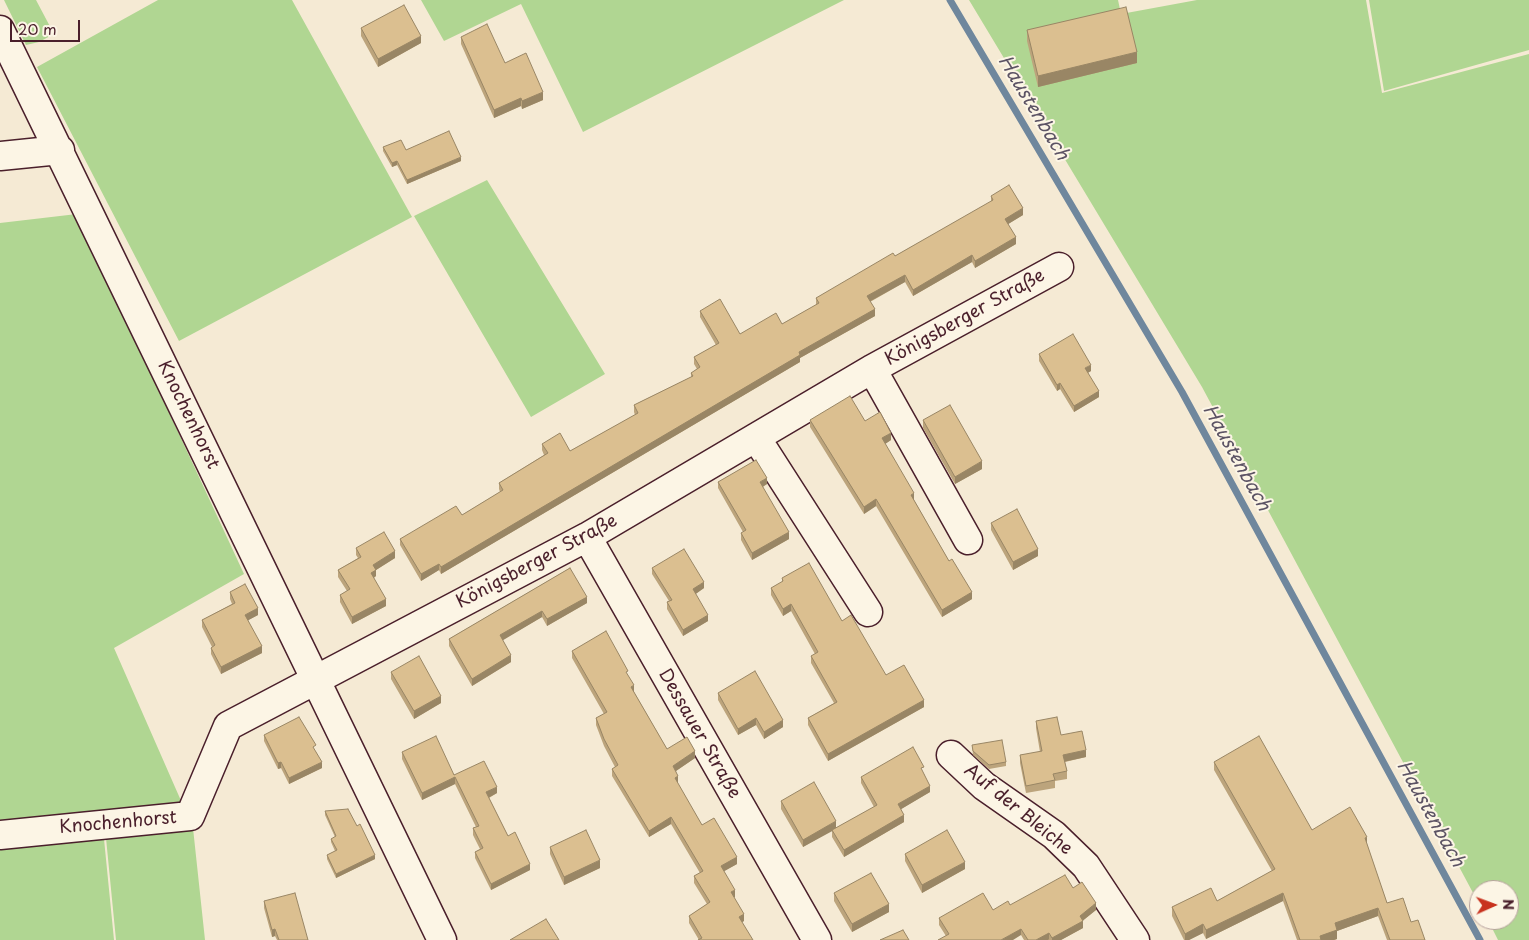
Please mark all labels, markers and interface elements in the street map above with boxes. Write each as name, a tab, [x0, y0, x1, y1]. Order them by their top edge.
scale bar	[12, 10, 82, 42]
text: 20 m	[18, 17, 57, 40]
water label: Haustenbach	[993, 51, 1073, 165]
street label: Königsberger Straße	[881, 265, 1049, 371]
street label: Knochenhorst	[152, 357, 224, 473]
water label: Haustenbach	[1197, 401, 1275, 515]
street label: Königsberger Straße	[453, 510, 621, 614]
street label: Dessauer Straße	[653, 665, 745, 803]
water label: Haustenbach	[1391, 757, 1469, 871]
street label: Auf der Bleiche	[960, 760, 1076, 860]
street label: Knochenhorst	[58, 807, 178, 839]
north arrow	[1469, 880, 1519, 930]
text: N	[1498, 899, 1519, 910]

